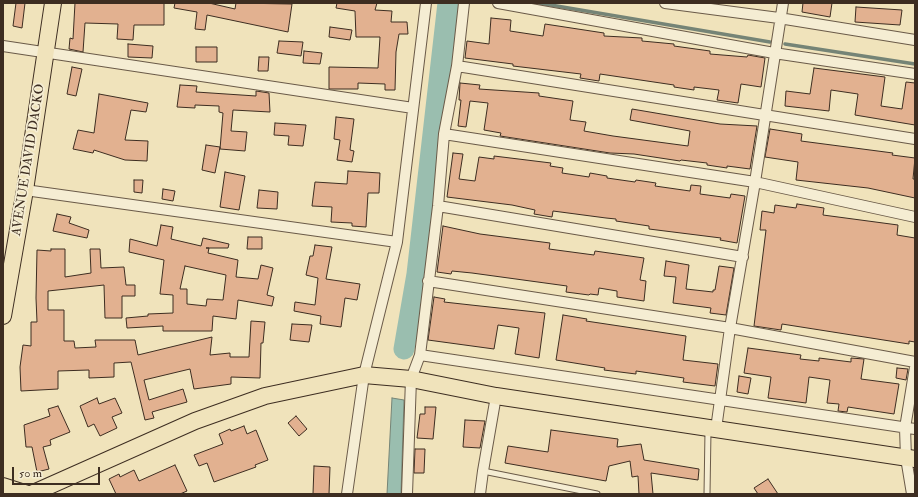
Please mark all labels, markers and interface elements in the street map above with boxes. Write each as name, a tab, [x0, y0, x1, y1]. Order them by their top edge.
street label: AVENUE DAVID DACKO	[9, 83, 49, 237]
scale bar	[14, 459, 102, 485]
text: 50 m	[19, 466, 42, 481]

